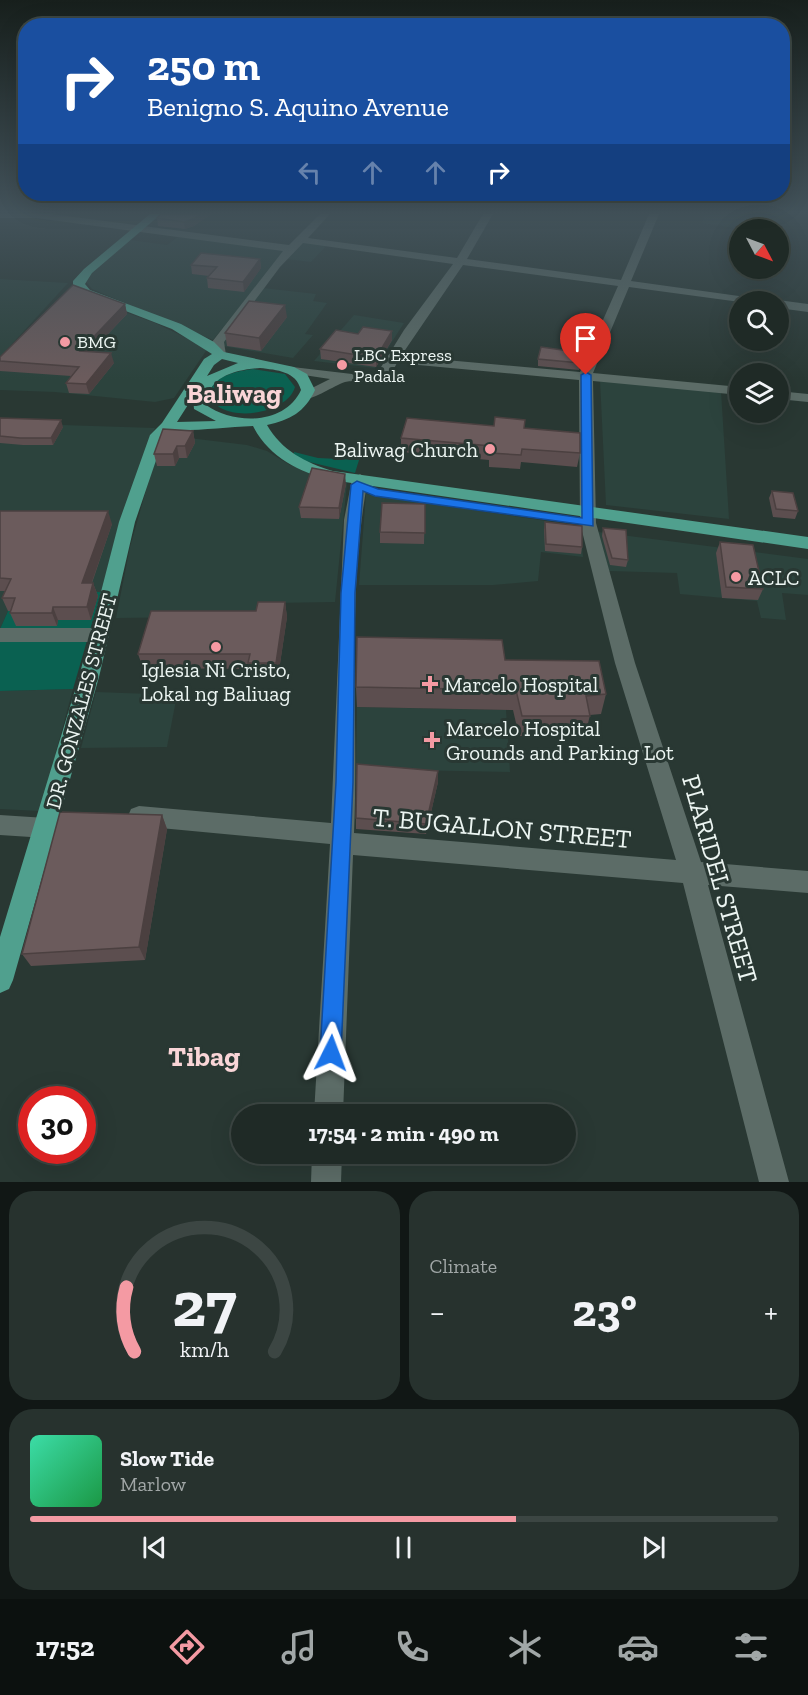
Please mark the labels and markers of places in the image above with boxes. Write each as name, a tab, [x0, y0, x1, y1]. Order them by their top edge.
pin	[560, 313, 611, 375]
place label: BMG	[77, 331, 116, 353]
marker: BMG	[58, 335, 72, 349]
place label: LBC Express Padala	[354, 344, 452, 387]
marker: LBC Express Padala	[335, 358, 349, 372]
place label: Baliwag Church	[334, 437, 478, 462]
marker: Baliwag Church	[483, 442, 497, 456]
place label: ACLC	[748, 565, 800, 590]
marker: ACLC	[729, 570, 743, 584]
marker: Iglesia Ni Cristo, Lokal ng Baliuag	[209, 640, 223, 654]
place label: Iglesia Ni Cristo, Lokal ng Baliuag	[141, 657, 291, 706]
place label: Marcelo Hospital	[444, 672, 599, 697]
marker: Marcelo Hospital	[421, 675, 439, 693]
place label: Marcelo Hospital Grounds and Parking Lot	[446, 716, 674, 765]
marker: Marcelo Hospital Grounds and Parking Lot	[423, 731, 441, 749]

